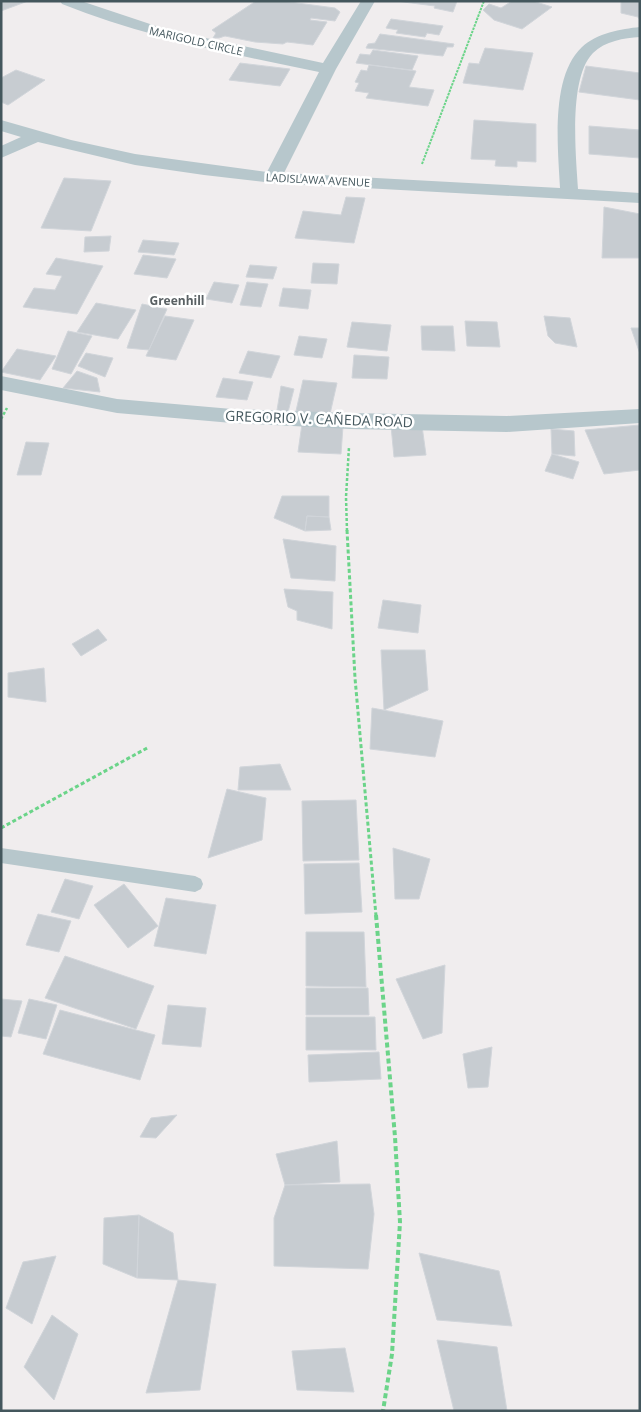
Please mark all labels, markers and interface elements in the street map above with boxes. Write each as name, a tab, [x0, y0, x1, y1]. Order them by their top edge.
street label: MARIGOLD CIRCLE	[148, 22, 244, 59]
street label: LADISLAWA AVENUE	[265, 169, 371, 190]
district label: Greenhill	[149, 292, 205, 309]
street label: GREGORIO V. CAÑEDA ROAD	[225, 406, 413, 431]

